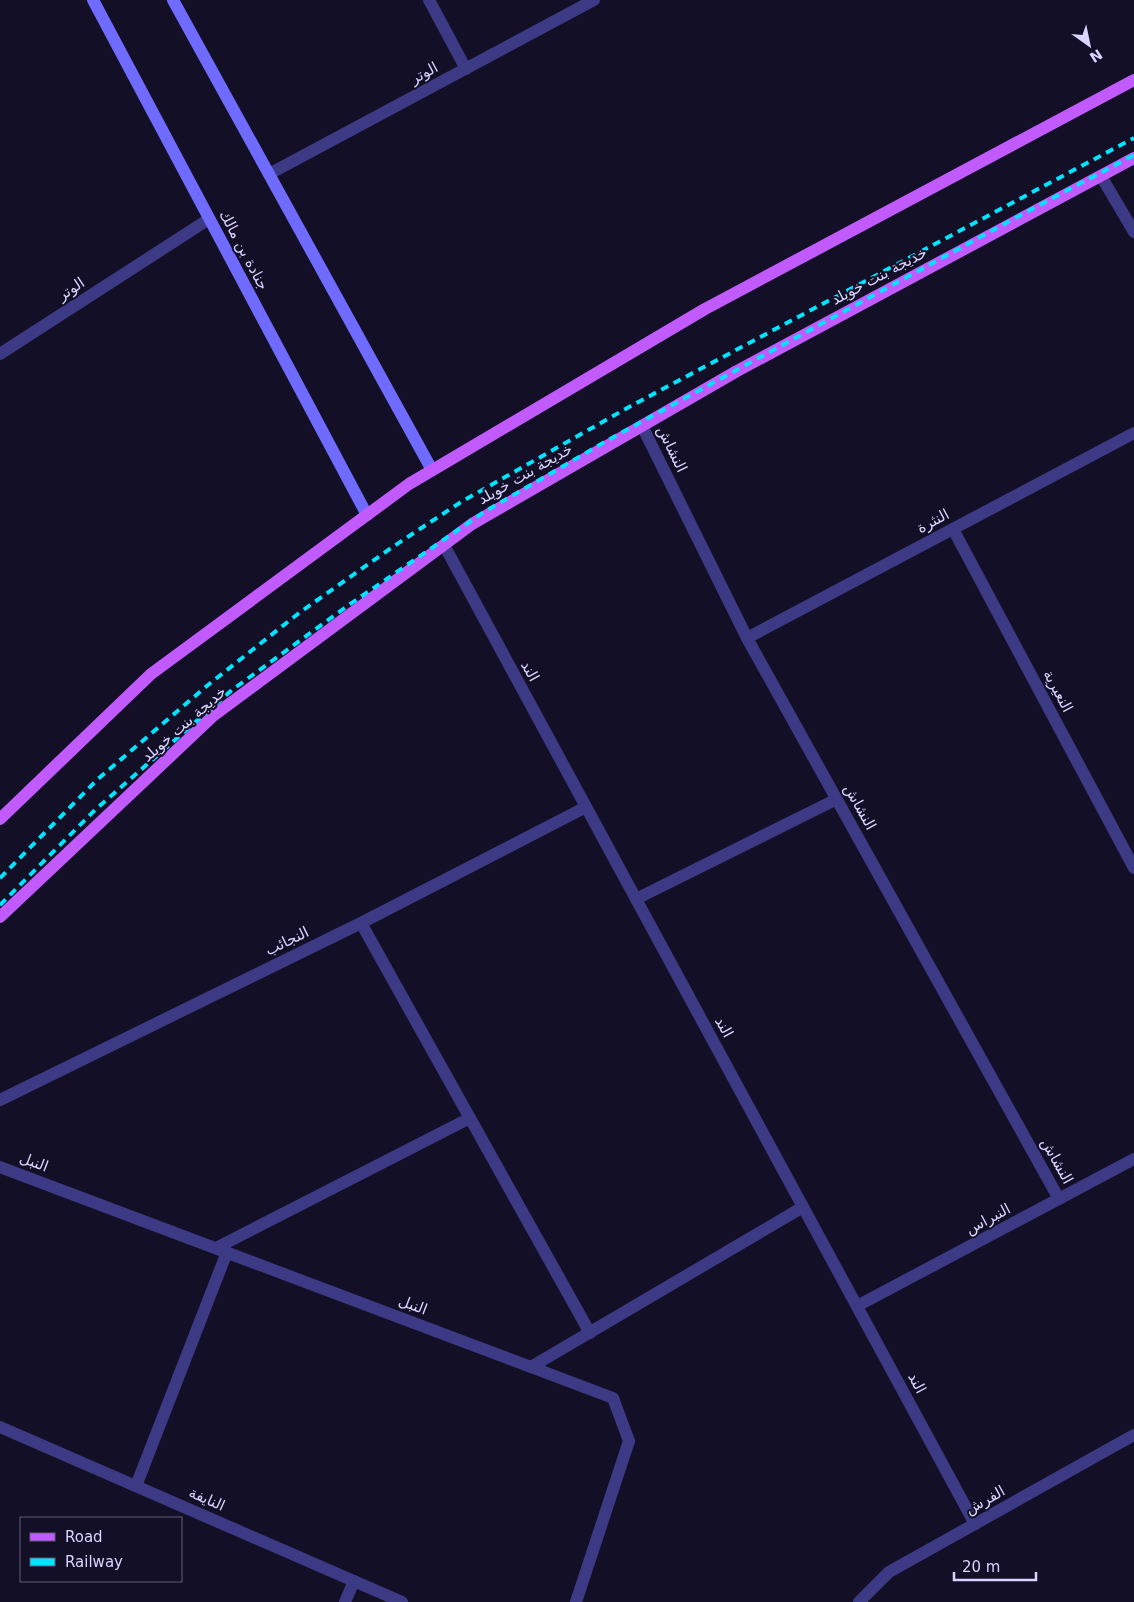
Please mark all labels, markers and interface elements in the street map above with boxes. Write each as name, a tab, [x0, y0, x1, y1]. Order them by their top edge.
north arrow	[1064, 20, 1114, 70]
text: N	[1087, 46, 1105, 66]
street label: الوتر	[406, 58, 441, 88]
street label: جنادة بن مالك	[215, 207, 273, 293]
street label: خديجة بنت خويلد	[828, 243, 930, 309]
street label: الوتر	[53, 274, 88, 305]
street label: النشاش	[653, 423, 691, 475]
street label: خديجة بنت خويلد	[475, 440, 575, 508]
street label: النثرة	[914, 505, 952, 537]
street label: الند	[517, 657, 543, 685]
street label: النعيرية	[1039, 667, 1077, 715]
street label: خديجة بنت خويلد	[138, 682, 230, 766]
street label: النشاش	[840, 781, 880, 833]
street label: النجائب	[262, 923, 312, 959]
street label: الند	[711, 1013, 737, 1041]
street label: النشاش	[1037, 1135, 1077, 1187]
street label: النبل	[17, 1148, 51, 1176]
street label: النبراس	[962, 1200, 1014, 1238]
street label: النبل	[396, 1291, 430, 1319]
street label: الند	[904, 1369, 930, 1397]
street label: الفرش	[962, 1482, 1008, 1518]
street label: النايفة	[186, 1483, 228, 1515]
legend	[20, 1517, 182, 1582]
text: Road	[65, 1528, 103, 1546]
scale bar	[954, 1550, 1036, 1582]
text: Railway	[65, 1553, 123, 1571]
text: 20 m	[962, 1558, 1000, 1576]

